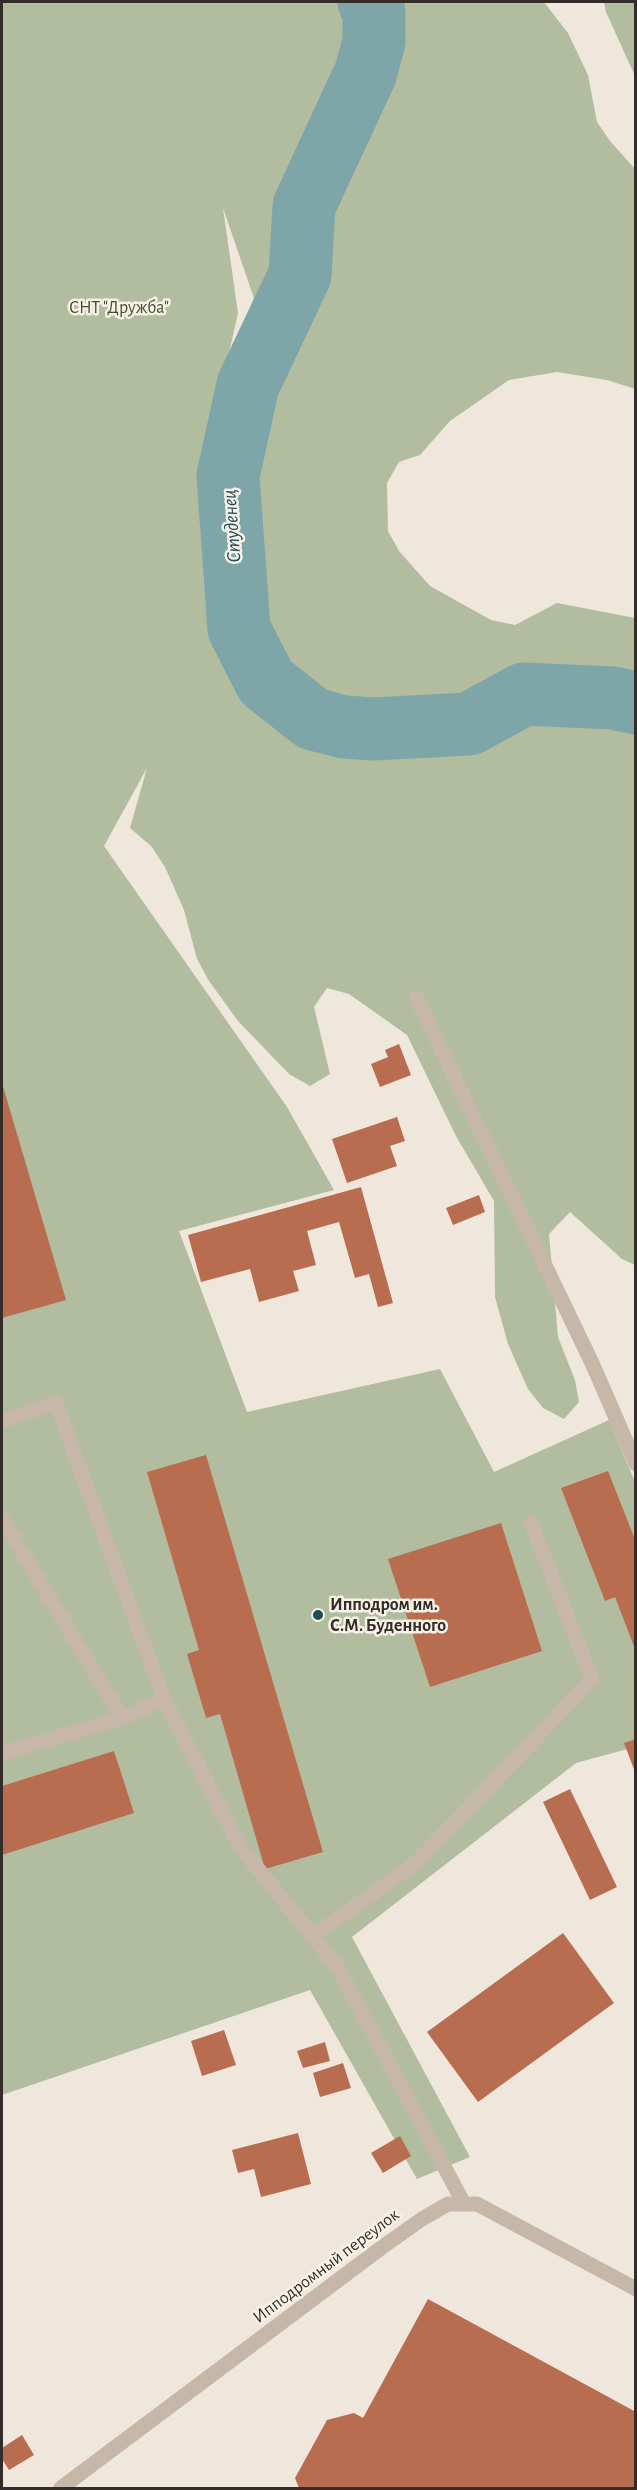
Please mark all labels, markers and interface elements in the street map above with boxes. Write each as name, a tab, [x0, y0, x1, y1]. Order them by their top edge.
park label: СНТ "Дружба"	[69, 297, 169, 319]
water label: Студенец	[217, 489, 247, 563]
place label: Ипподром им. С.М. Буденного	[330, 1594, 446, 1636]
marker: Ипподром им. С.М. Буденного	[311, 1608, 325, 1622]
street label: Ипподромный переулок	[248, 2204, 404, 2328]

